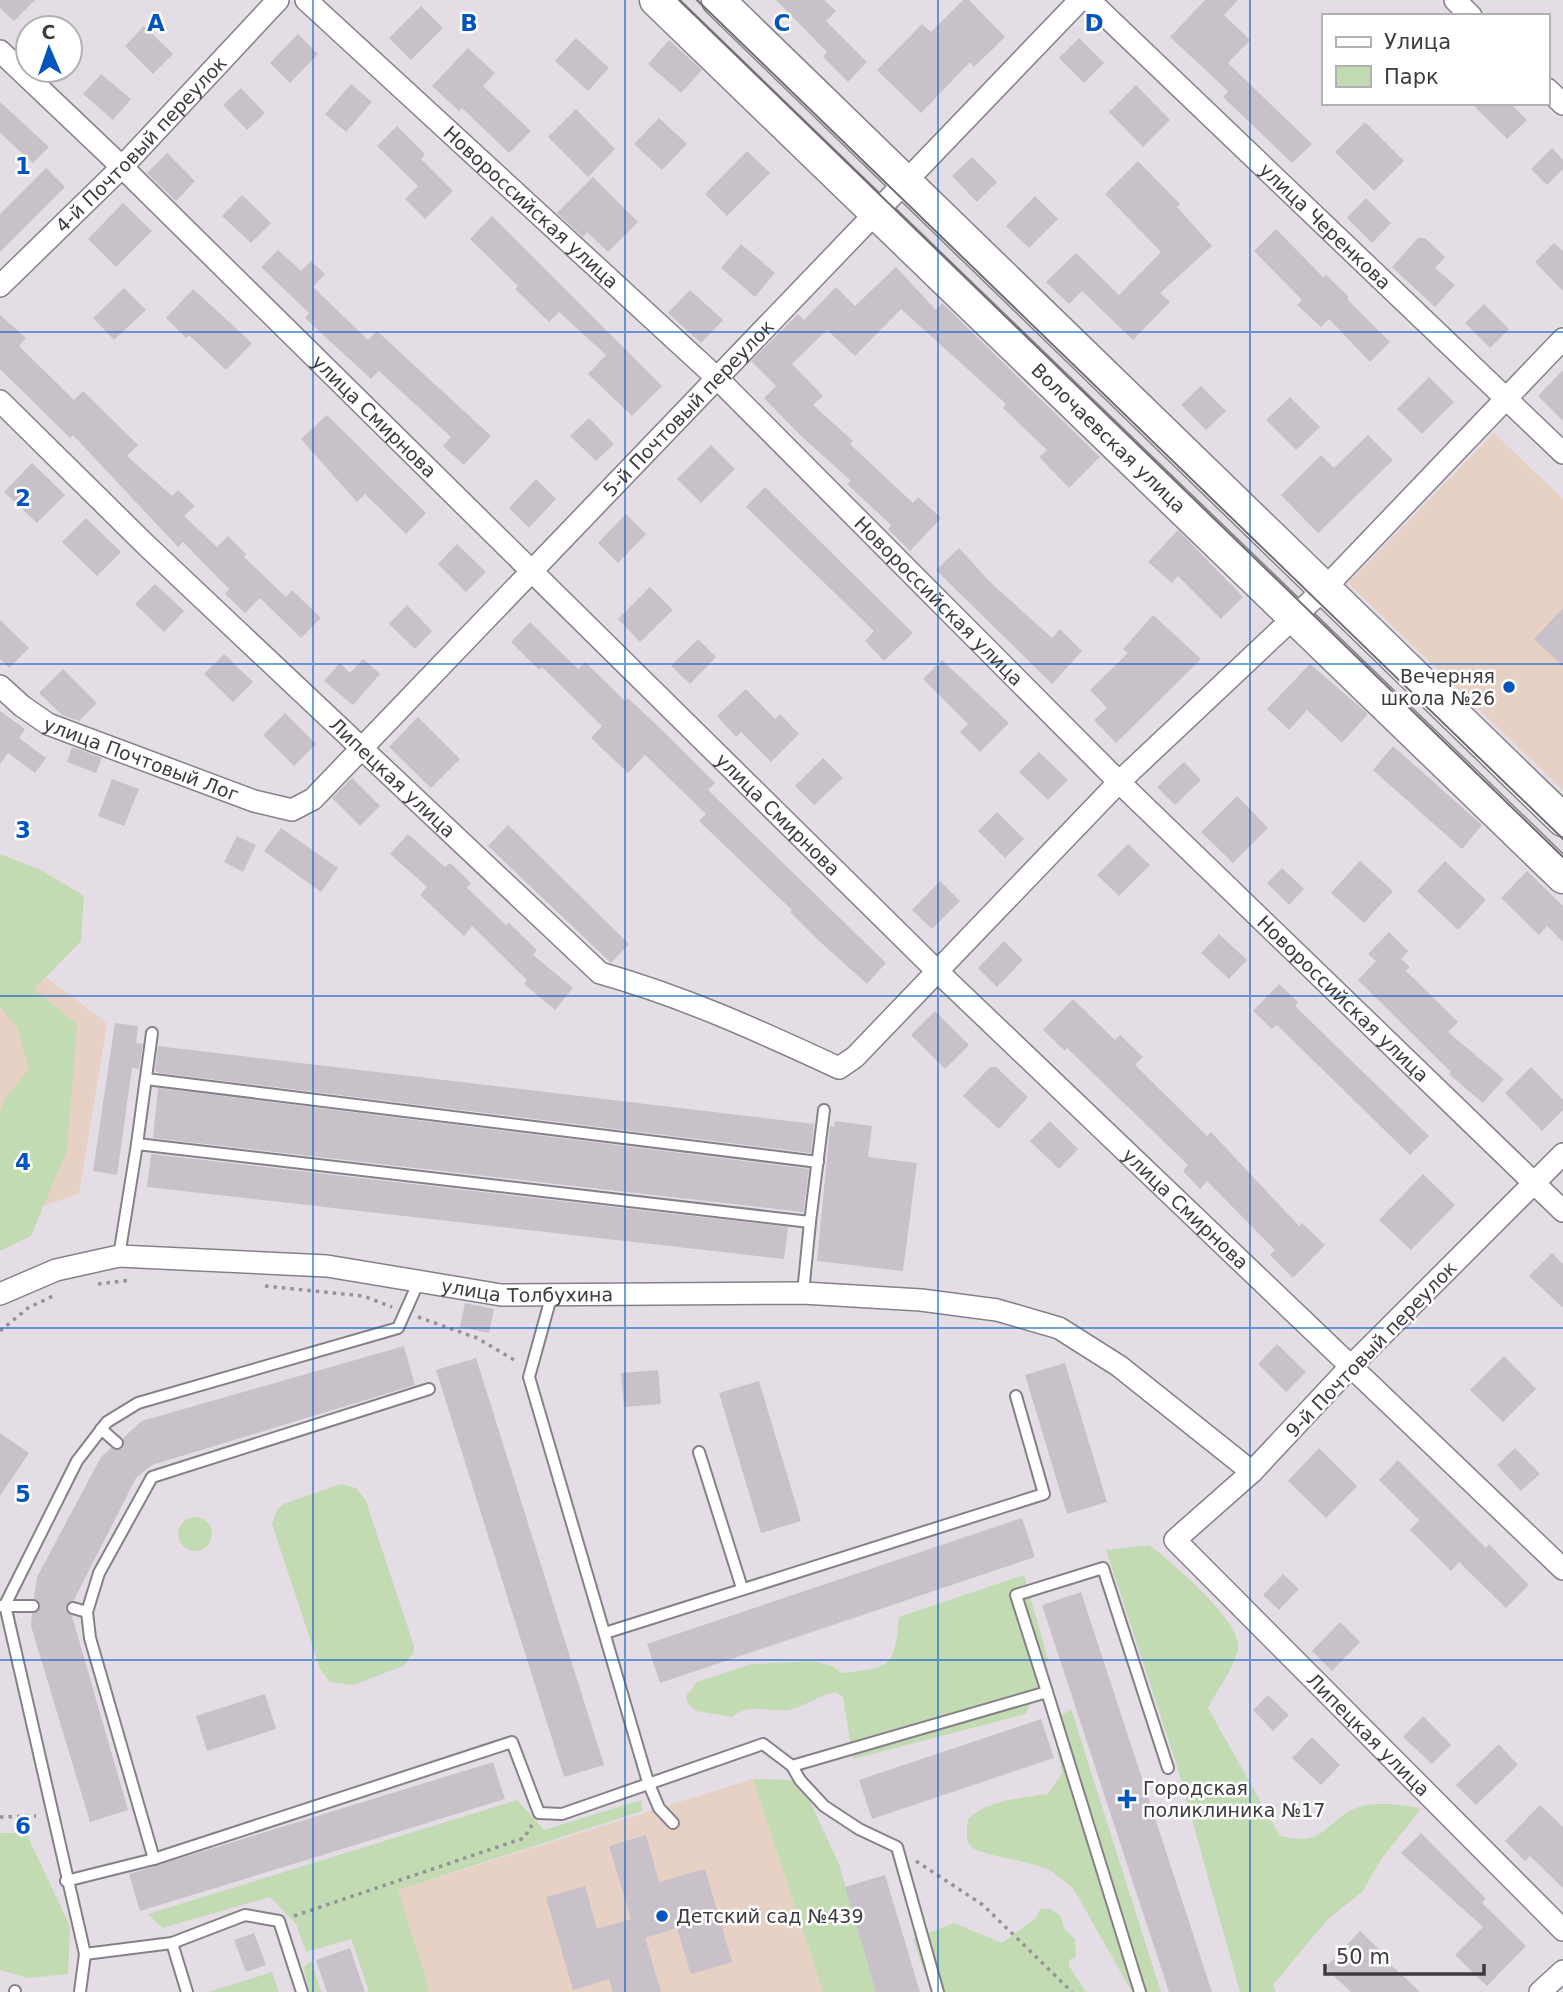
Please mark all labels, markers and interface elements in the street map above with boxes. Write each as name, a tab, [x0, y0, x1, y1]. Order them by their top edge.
text: A	[147, 10, 165, 36]
text: B	[460, 10, 478, 36]
text: C	[774, 10, 790, 36]
text: D	[1084, 10, 1104, 36]
north arrow	[14, 14, 84, 84]
legend	[1322, 14, 1549, 105]
text: С	[41, 21, 56, 43]
text: Улица	[1384, 30, 1451, 54]
street label: 4-й Почтовый переулок	[51, 52, 231, 237]
text: Парк	[1384, 65, 1439, 89]
street label: Новороссийская улица	[439, 121, 623, 293]
text: 1	[15, 153, 31, 179]
street label: улица Черенкова	[1255, 158, 1396, 294]
street label: 5-й Почтовый переулок	[599, 315, 778, 501]
street label: улица Смирнова	[308, 350, 441, 482]
street label: Волочаевская улица	[1027, 359, 1190, 517]
text: 2	[15, 485, 31, 511]
street label: Новороссийская улица	[850, 512, 1028, 690]
place label: Вечерняя школа №26	[1381, 665, 1495, 709]
marker: Вечерняя школа №26	[1501, 679, 1517, 695]
street label: улица Почтовый Лог	[41, 712, 242, 805]
street label: Липецкая улица	[325, 713, 460, 842]
street label: улица Смирнова	[712, 748, 845, 880]
text: 3	[15, 817, 31, 843]
street label: Новороссийская улица	[1253, 911, 1433, 1086]
street label: улица Смирнова	[1118, 1143, 1253, 1274]
text: 4	[15, 1149, 31, 1175]
street label: 9-й Почтовый переулок	[1281, 1256, 1461, 1442]
street label: улица Толбухина	[440, 1274, 613, 1306]
text: 5	[15, 1481, 31, 1507]
street label: Липецкая улица	[1303, 1668, 1434, 1801]
place label: Городская поликлиника №17	[1143, 1777, 1325, 1821]
marker: Городская поликлиника №17	[1117, 1789, 1137, 1809]
text: 6	[15, 1813, 31, 1839]
place label: Детский сад №439	[676, 1905, 864, 1927]
marker: Детский сад №439	[654, 1908, 670, 1924]
scale bar	[1325, 1932, 1484, 1976]
text: 50 m	[1336, 1945, 1390, 1969]

